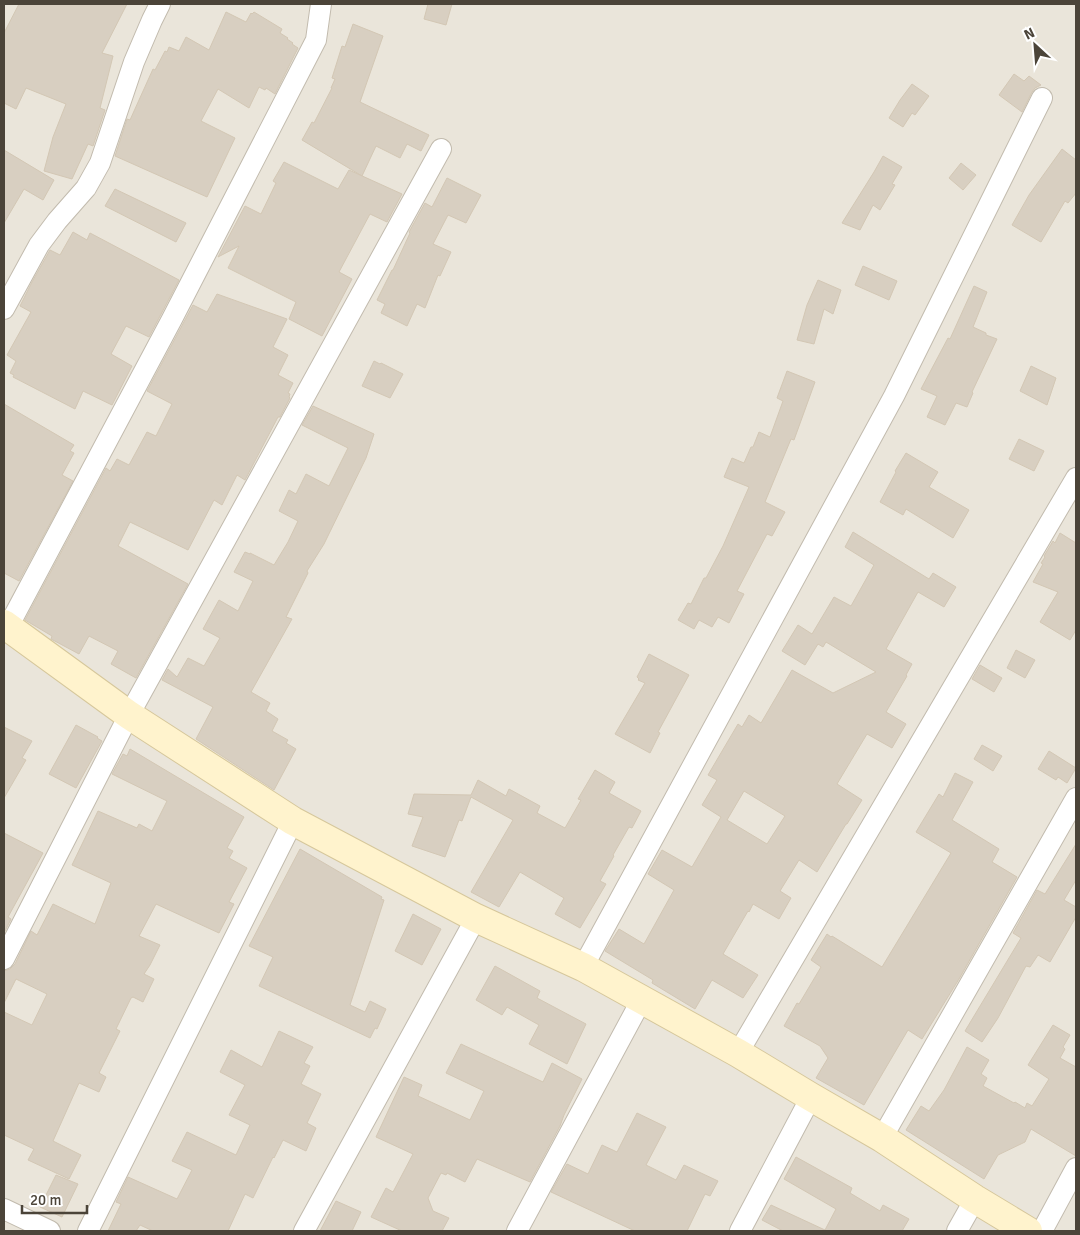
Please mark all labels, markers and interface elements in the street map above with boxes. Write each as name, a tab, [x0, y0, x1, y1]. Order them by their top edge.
north arrow	[1010, 20, 1060, 70]
text: N	[1021, 24, 1038, 44]
scale bar	[22, 1182, 88, 1214]
text: 20 m	[30, 1191, 61, 1209]

